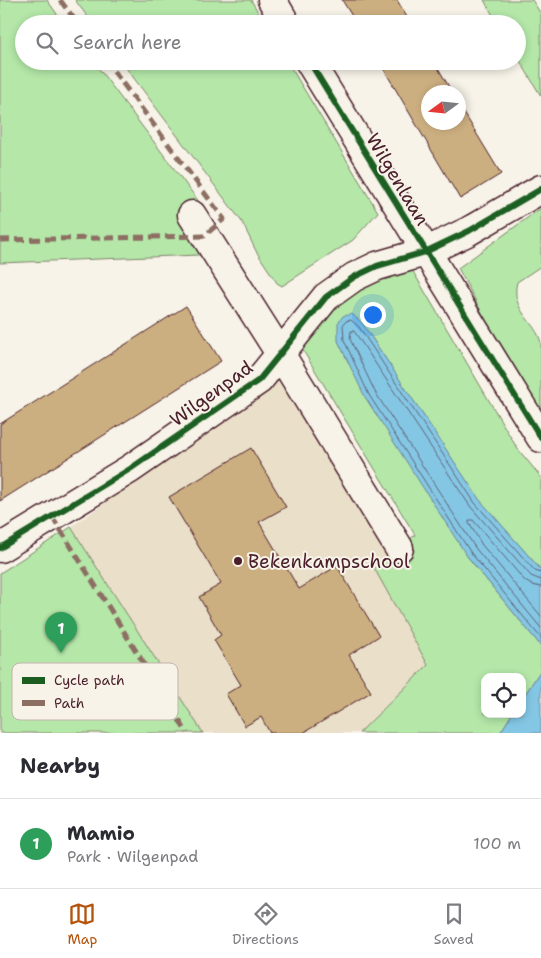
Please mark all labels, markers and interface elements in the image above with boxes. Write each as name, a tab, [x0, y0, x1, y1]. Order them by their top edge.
search box	[15, 15, 526, 70]
icon: search	[33, 29, 61, 57]
text: Search here	[73, 30, 182, 55]
north arrow	[421, 85, 466, 130]
street label: Wilgenlaan	[360, 129, 435, 230]
your location	[360, 302, 386, 328]
street label: Wilgenpad	[165, 355, 258, 432]
place label: Bekenkampschool	[248, 549, 410, 574]
marker: Bekenkampschool	[232, 555, 244, 567]
pin: 1	[45, 612, 77, 653]
legend	[12, 663, 178, 720]
text: Cycle path	[54, 671, 125, 689]
map controls	[481, 673, 526, 718]
button: locate	[481, 673, 526, 718]
text: Path	[54, 694, 85, 712]
text: Nearby	[20, 752, 100, 780]
text: Mamio	[67, 821, 135, 846]
text: 1	[32, 833, 40, 854]
text: 100 m	[473, 833, 521, 854]
text: Park · Wilgenpad	[67, 846, 198, 867]
tab: Map	[67, 900, 97, 948]
tab: Directions	[232, 900, 299, 948]
tab: Saved	[434, 900, 474, 948]

